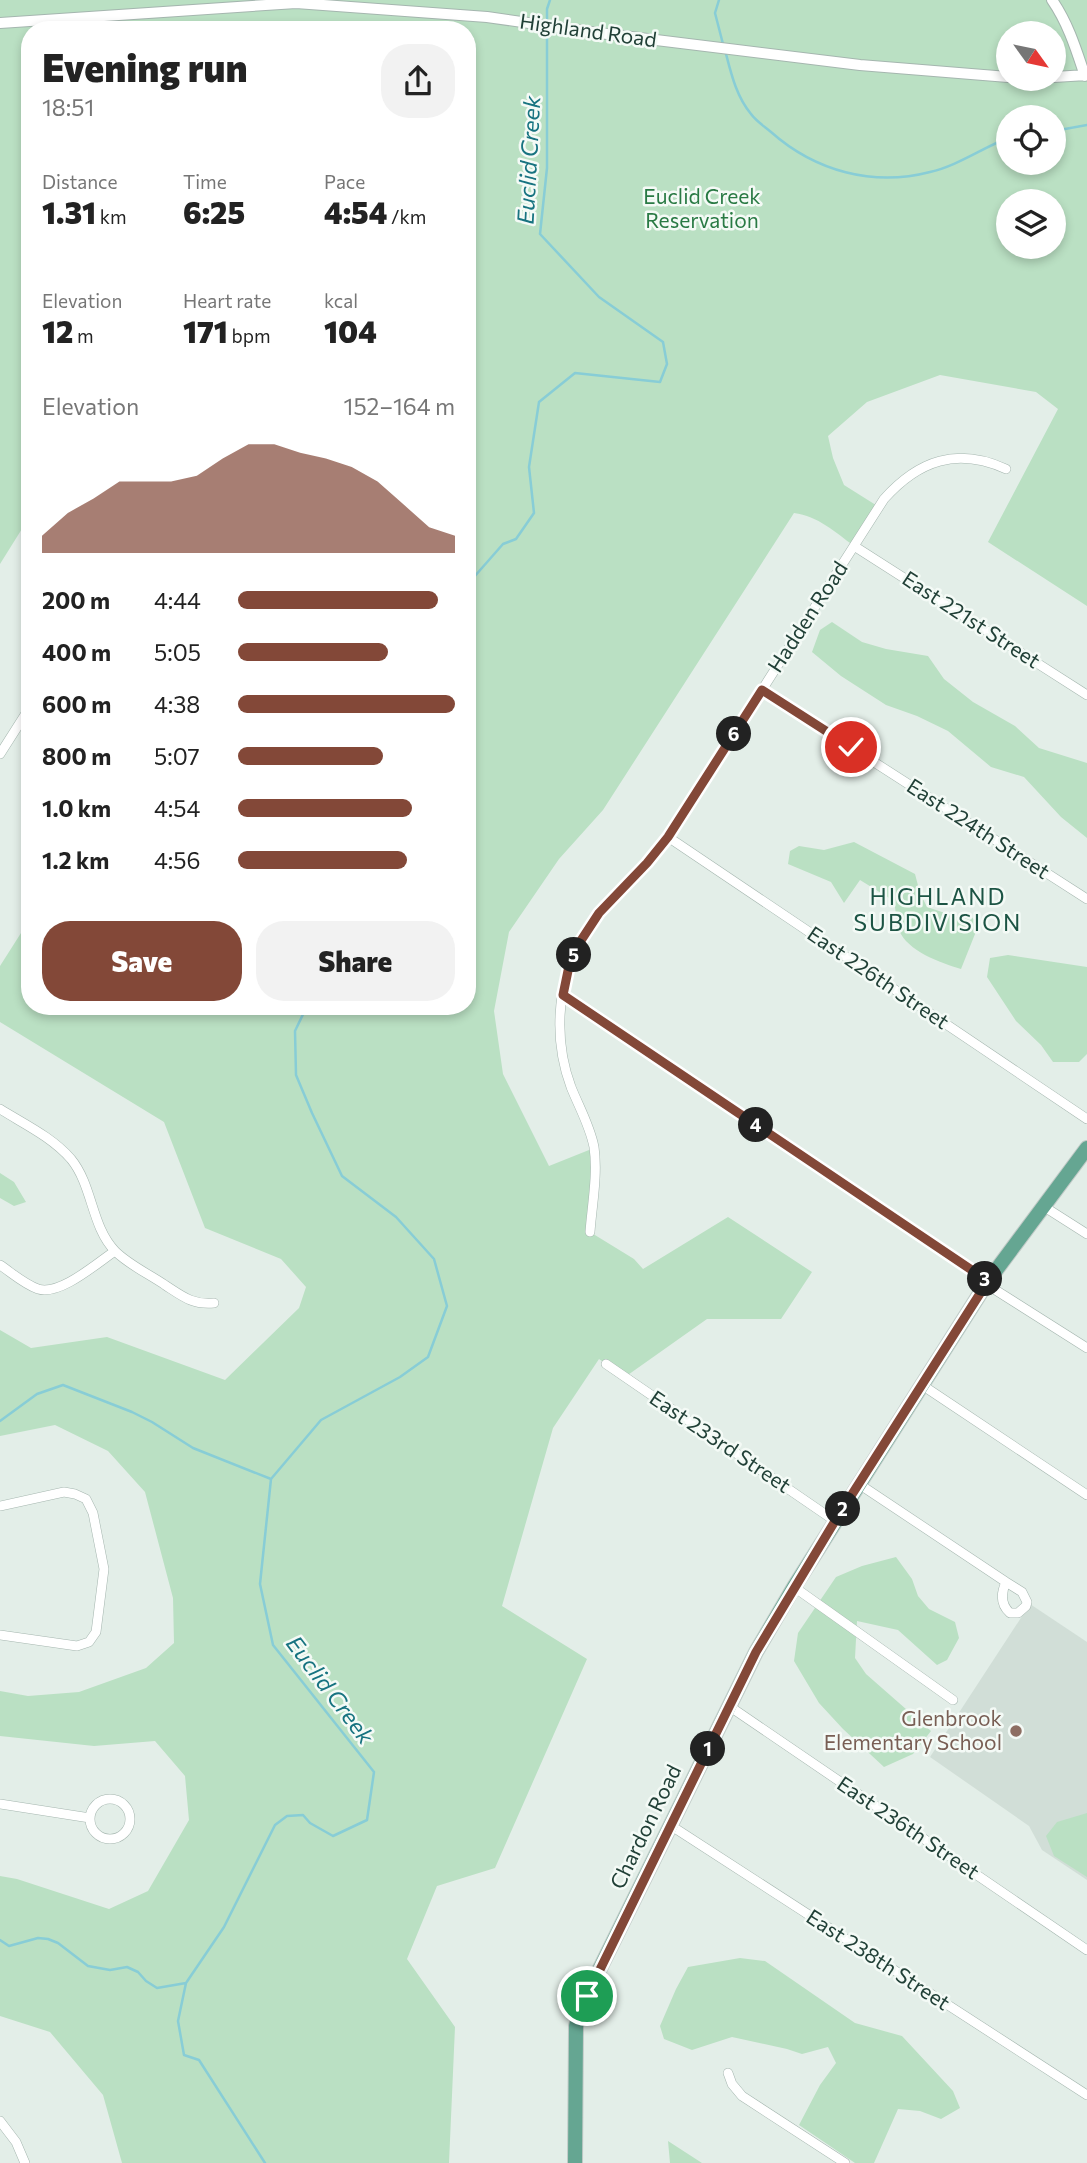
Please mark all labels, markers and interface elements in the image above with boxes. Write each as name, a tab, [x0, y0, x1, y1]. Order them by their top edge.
street label: Highland Road	[518, 8, 658, 52]
north arrow	[996, 21, 1066, 91]
map controls	[996, 21, 1066, 259]
text: Evening run	[42, 43, 248, 90]
button: share	[381, 44, 455, 118]
text: 18:51	[42, 93, 94, 121]
water label: Euclid Creek	[511, 94, 545, 225]
button: locate	[996, 105, 1066, 175]
text: Distance	[42, 170, 118, 193]
text: Time	[183, 170, 227, 193]
text: Pace	[324, 170, 365, 193]
park label: Euclid Creek Reservation	[643, 183, 761, 232]
button: layers	[996, 189, 1066, 259]
text: 1.31	[42, 193, 96, 230]
text: 6:25	[183, 193, 245, 230]
text: 4:54	[324, 193, 387, 230]
text: km	[96, 205, 127, 228]
text: /km	[387, 205, 426, 228]
text: Elevation	[42, 289, 122, 312]
text: Heart rate	[183, 289, 271, 312]
text: kcal	[324, 289, 358, 312]
text: 12	[42, 312, 73, 349]
text: 171	[183, 312, 228, 349]
text: 104	[324, 312, 377, 349]
text: m	[73, 324, 94, 347]
text: bpm	[228, 324, 271, 347]
text: Elevation	[42, 392, 139, 420]
text: 152–164 m	[344, 392, 455, 420]
street label: Hadden Road	[762, 556, 852, 676]
street label: East 221st Street	[898, 565, 1045, 673]
text: 200 m	[42, 586, 110, 614]
text: 4:44	[154, 586, 201, 614]
text: 400 m	[42, 638, 111, 666]
text: 5:05	[154, 638, 201, 666]
text: 600 m	[42, 690, 111, 718]
text: 4:38	[154, 690, 200, 718]
pin: 6	[716, 716, 752, 752]
pin	[821, 717, 881, 777]
text: 6	[728, 722, 739, 745]
icon: check	[832, 728, 870, 766]
text: 800 m	[42, 742, 111, 770]
text: 5:07	[154, 742, 200, 770]
street label: East 224th Street	[903, 772, 1055, 883]
text: 1.0 km	[42, 794, 111, 822]
text: 4:54	[154, 794, 200, 822]
text: 1.2 km	[42, 846, 109, 874]
text: 4:56	[154, 846, 200, 874]
district label: HIGHLAND SUBDIVISION	[854, 882, 1022, 936]
street label: East 226th Street	[803, 920, 954, 1033]
button: Save	[42, 921, 242, 1001]
button: Share	[256, 921, 455, 1001]
pin: 5	[556, 937, 592, 972]
text: 5	[568, 943, 579, 966]
pin: 4	[738, 1108, 774, 1142]
text: 4	[750, 1113, 761, 1136]
pin: 3	[968, 1262, 1002, 1296]
text: 3	[979, 1267, 990, 1290]
street label: East 233rd Street	[646, 1384, 796, 1497]
pin: 2	[826, 1492, 860, 1526]
text: 2	[837, 1497, 848, 1520]
water label: Euclid Creek	[281, 1630, 381, 1750]
place label: Glenbrook Elementary School	[824, 1705, 1002, 1754]
marker: Glenbrook Elementary School	[1008, 1723, 1024, 1739]
pin: 1	[690, 1732, 726, 1766]
text: 1	[703, 1737, 712, 1760]
street label: Chardon Road	[604, 1760, 686, 1893]
street label: East 236th Street	[833, 1770, 985, 1884]
street label: East 238th Street	[802, 1903, 955, 2014]
pin	[557, 1966, 617, 2026]
icon: arrive	[568, 1977, 606, 2015]

